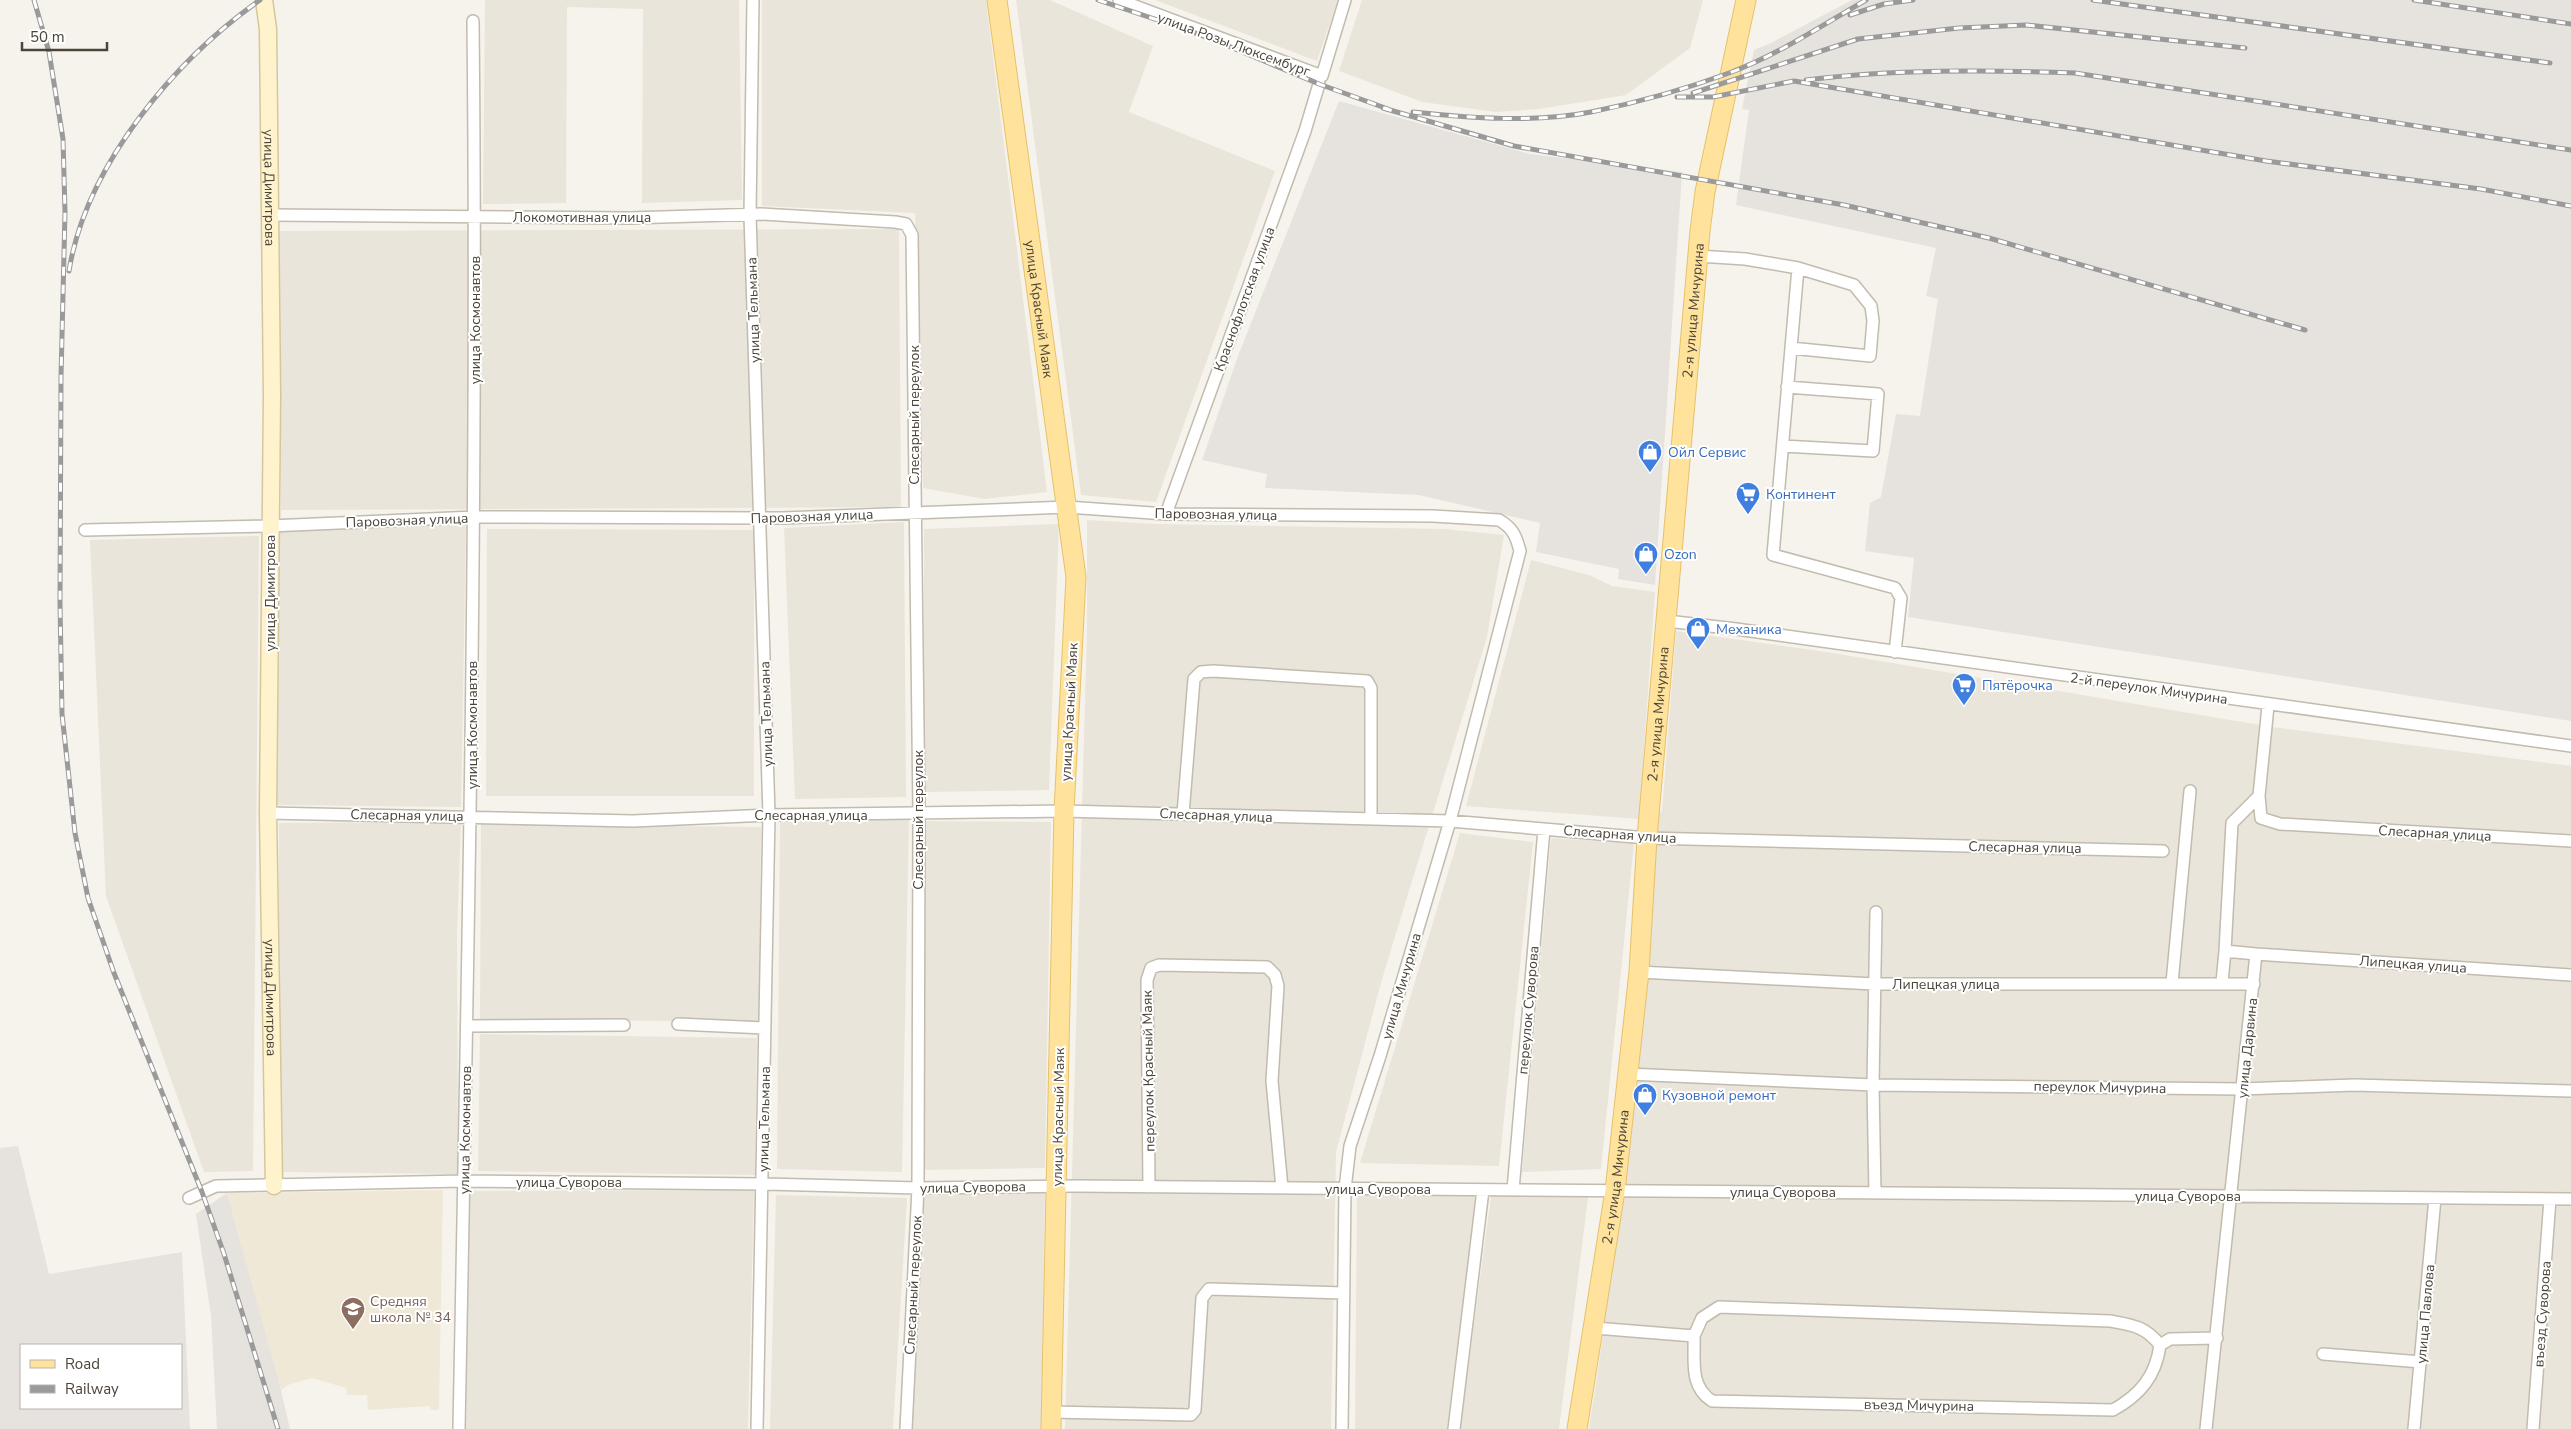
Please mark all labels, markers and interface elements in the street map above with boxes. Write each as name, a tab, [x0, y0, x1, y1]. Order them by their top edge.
street label: улица Розы Люксембург	[1155, 8, 1313, 81]
scale bar	[22, 20, 108, 52]
text: 50 m	[30, 27, 65, 47]
street label: улица Димитрова	[259, 129, 279, 246]
street label: Локомотивная улица	[513, 208, 651, 227]
street label: Краснофлотская улица	[1209, 224, 1279, 374]
street label: улица Красный Маяк	[1020, 239, 1058, 380]
street label: 2-я улица Мичурина	[1678, 242, 1709, 379]
street label: улица Космонавтов	[466, 255, 485, 384]
street label: улица Тельмана	[742, 257, 765, 363]
street label: Слесарный переулок	[905, 345, 924, 485]
shop icon: Ойл Сервис	[1637, 439, 1663, 473]
place label: Ойл Сервис	[1668, 443, 1747, 462]
supermarket icon: Континент	[1735, 481, 1761, 515]
place label: Континент	[1766, 485, 1836, 504]
street label: Паровозная улица	[1154, 504, 1278, 525]
street label: Паровозная улица	[750, 505, 874, 528]
street label: Паровозная улица	[345, 509, 469, 532]
street label: улица Димитрова	[261, 535, 280, 651]
shop icon: Ozon	[1633, 541, 1659, 575]
place label: Ozon	[1664, 545, 1697, 564]
shop icon: Механика	[1685, 616, 1711, 650]
place label: Механика	[1716, 620, 1782, 639]
street label: улица Красный Маяк	[1056, 642, 1083, 782]
street label: 2-я улица Мичурина	[1643, 646, 1674, 783]
street label: улица Космонавтов	[463, 660, 482, 789]
street label: улица Тельмана	[755, 661, 778, 767]
street label: 2-й переулок Мичурина	[2069, 668, 2229, 709]
supermarket icon: Пятёрочка	[1951, 672, 1977, 706]
place label: Пятёрочка	[1982, 676, 2053, 695]
street label: Слесарный переулок	[909, 750, 928, 890]
street label: Слесарная улица	[1159, 804, 1273, 827]
street label: Слесарная улица	[350, 805, 464, 826]
street label: Слесарная улица	[754, 806, 868, 825]
street label: Слесарная улица	[1563, 821, 1677, 848]
street label: Слесарная улица	[2378, 821, 2492, 846]
street label: Слесарная улица	[1968, 837, 2082, 858]
street label: улица Мичурина	[1377, 931, 1426, 1042]
street label: улица Димитрова	[260, 939, 281, 1056]
street label: переулок Суворова	[1513, 945, 1544, 1075]
street label: Липецкая улица	[2359, 951, 2467, 978]
street label: Липецкая улица	[1892, 975, 2000, 994]
street label: переулок Красный Маяк	[1138, 989, 1159, 1152]
street label: улица Дарвина	[2233, 997, 2262, 1099]
street label: улица Красный Маяк	[1048, 1047, 1069, 1187]
street label: улица Космонавтов	[455, 1065, 476, 1194]
street label: улица Тельмана	[754, 1066, 775, 1172]
street label: переулок Мичурина	[2033, 1077, 2167, 1098]
shop icon: Кузовной ремонт	[1632, 1082, 1658, 1116]
place label: Кузовной ремонт	[1662, 1086, 1777, 1105]
street label: 2-я улица Мичурина	[1598, 1109, 1634, 1246]
street label: улица Суворова	[516, 1173, 622, 1192]
street label: улица Суворова	[920, 1177, 1026, 1198]
street label: улица Суворова	[1325, 1180, 1431, 1199]
street label: улица Суворова	[1730, 1183, 1836, 1202]
street label: улица Суворова	[2135, 1187, 2241, 1206]
street label: Слесарный переулок	[900, 1214, 927, 1355]
street label: въезд Суворова	[2529, 1260, 2556, 1368]
street label: улица Павлова	[2412, 1264, 2439, 1364]
place label: Средняя школа № 34	[370, 1292, 451, 1327]
school or university icon: Средняя школа № 34	[340, 1296, 366, 1330]
legend	[20, 1344, 182, 1409]
text: Road	[65, 1354, 100, 1374]
text: Railway	[65, 1379, 119, 1399]
street label: въезд Мичурина	[1864, 1395, 1974, 1416]

